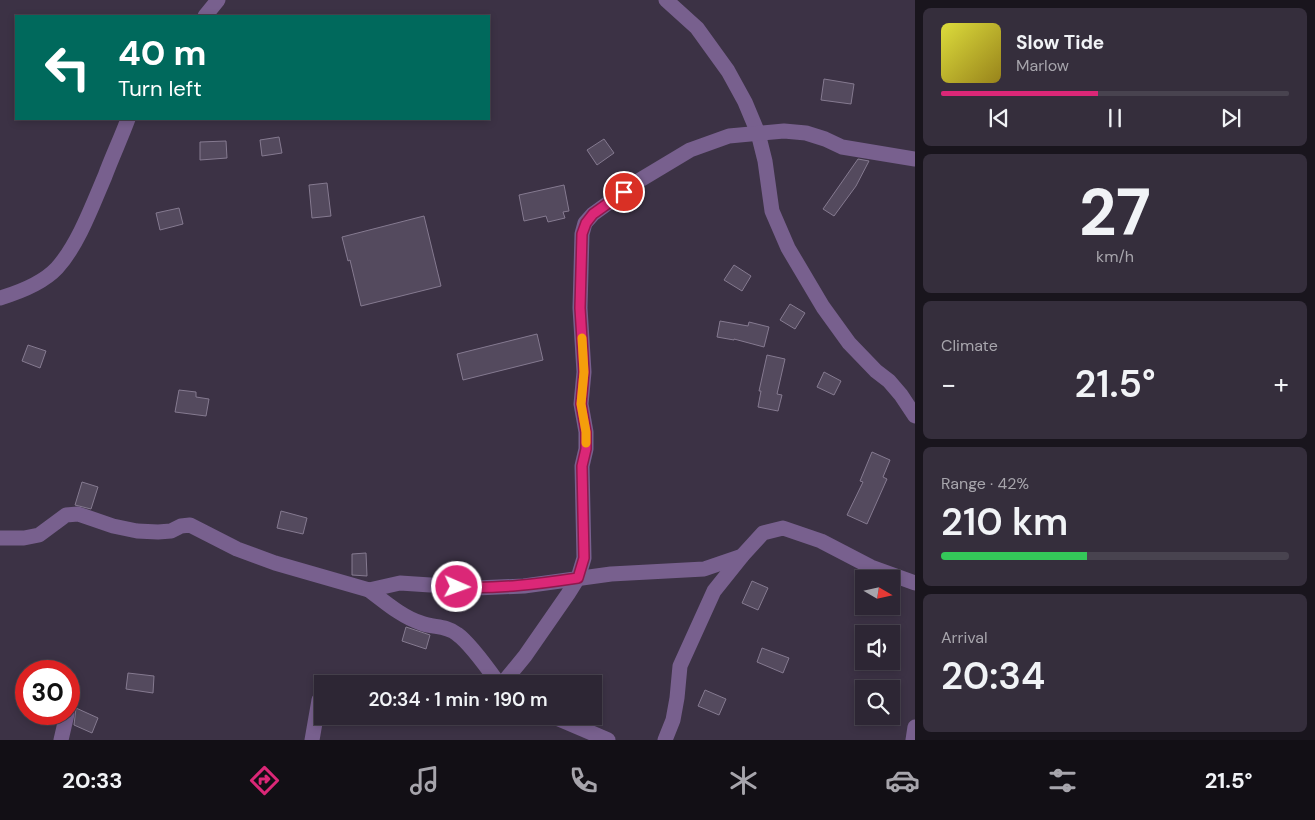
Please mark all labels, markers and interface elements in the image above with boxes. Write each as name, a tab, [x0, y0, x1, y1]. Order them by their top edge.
text: 40 m	[118, 30, 207, 76]
text: Slow Tide	[1016, 30, 1104, 55]
icon: left	[35, 35, 100, 100]
text: Marlow	[1016, 55, 1069, 76]
text: Turn left	[118, 74, 202, 103]
icon: previous	[985, 104, 1013, 132]
icon: pause	[1101, 104, 1129, 132]
icon: next	[1217, 104, 1245, 132]
pin	[603, 171, 645, 213]
text: 27	[1079, 171, 1151, 255]
icon: arrive	[610, 178, 638, 206]
text: km/h	[1096, 246, 1134, 267]
text: Climate	[941, 335, 998, 356]
text: 21.5°	[1074, 359, 1156, 409]
text: −	[941, 366, 956, 403]
text: +	[1274, 366, 1289, 403]
text: Range · 42%	[941, 473, 1029, 494]
text: 210 km	[941, 497, 1068, 547]
position arrow	[430, 560, 482, 612]
north arrow	[855, 570, 900, 615]
map controls	[855, 570, 900, 725]
button: sound	[855, 625, 900, 670]
text: Arrival	[941, 627, 988, 648]
text: 20:34	[941, 651, 1045, 701]
speed limit sign: 30	[15, 660, 80, 725]
button: search	[855, 680, 900, 725]
text: 20:34 · 1 min · 190 m	[368, 687, 548, 712]
icon: directions	[247, 763, 282, 798]
icon: music	[407, 763, 442, 798]
icon: phone	[566, 763, 601, 798]
icon: climate	[726, 763, 761, 798]
icon: car	[885, 763, 920, 798]
icon: filters	[1045, 763, 1080, 798]
text: 20:33	[62, 766, 123, 795]
text: 21.5°	[1205, 766, 1253, 795]

